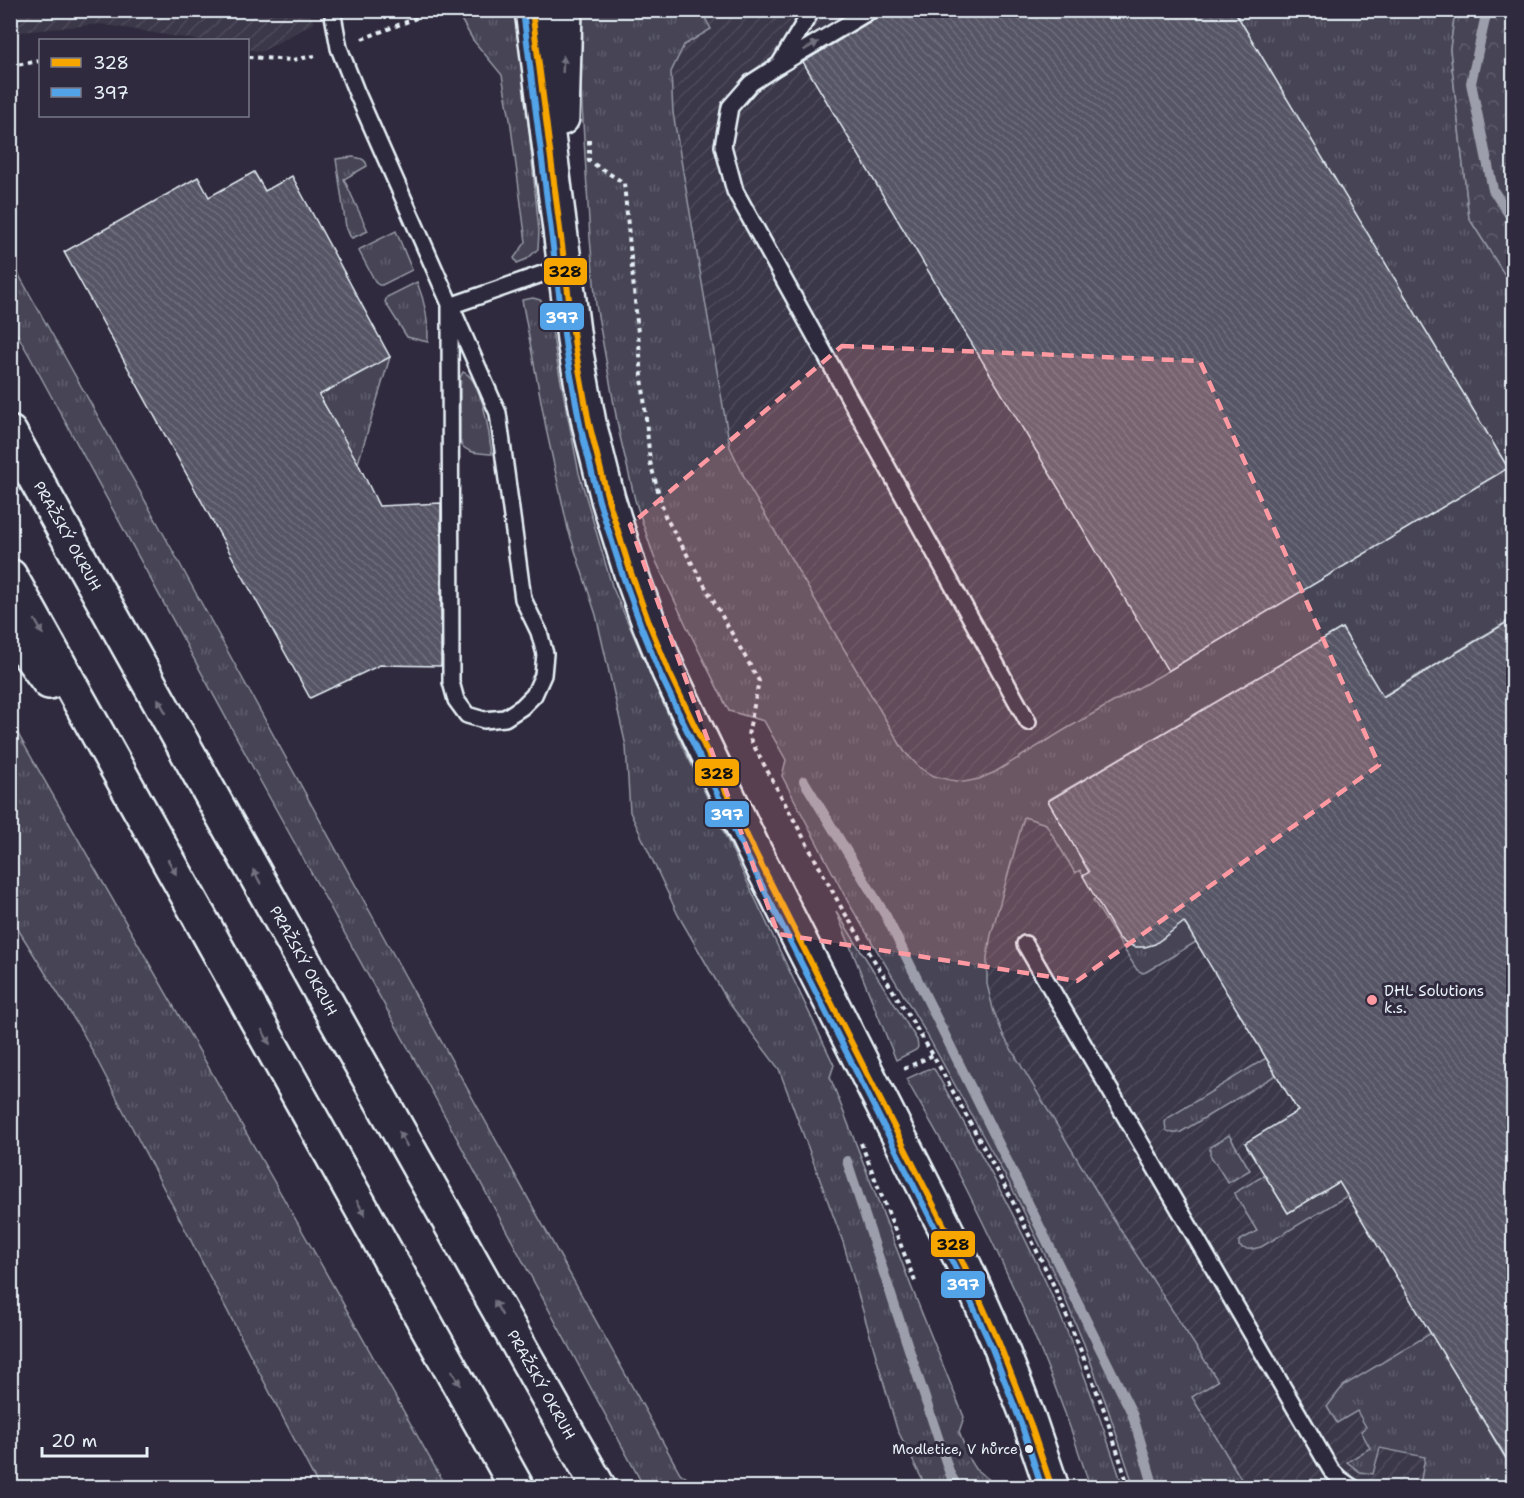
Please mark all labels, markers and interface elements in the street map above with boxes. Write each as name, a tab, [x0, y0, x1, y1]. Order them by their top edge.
legend	[39, 39, 249, 117]
one-way arrow	[803, 41, 820, 51]
text: 328	[93, 51, 129, 75]
one-way arrow	[559, 55, 568, 74]
text: 397	[93, 81, 129, 105]
line badge: 328	[543, 257, 588, 286]
text: 328	[549, 261, 581, 282]
line badge: 397	[539, 302, 585, 331]
text: 397	[546, 307, 578, 328]
street label: PRAŽSKÝ OKRUH	[29, 478, 106, 595]
one-way arrow	[34, 619, 44, 636]
one-way arrow	[157, 697, 167, 714]
line badge: 328	[694, 758, 740, 787]
text: 328	[701, 763, 733, 784]
line badge: 397	[704, 800, 750, 828]
text: 397	[711, 804, 743, 825]
one-way arrow	[167, 859, 177, 876]
one-way arrow	[252, 868, 262, 885]
street label: PRAŽSKÝ OKRUH	[265, 902, 342, 1019]
place label: DHL Solutions k.s.	[1384, 981, 1484, 1018]
marker: DHL Solutions k.s.	[1365, 993, 1379, 1007]
one-way arrow	[261, 1029, 271, 1046]
one-way arrow	[398, 1130, 408, 1147]
one-way arrow	[356, 1200, 366, 1217]
line badge: 328	[930, 1230, 976, 1258]
text: 328	[937, 1234, 969, 1255]
line badge: 397	[940, 1270, 986, 1299]
text: 397	[947, 1274, 979, 1295]
one-way arrow	[494, 1300, 504, 1317]
street label: PRAŽSKÝ OKRUH	[502, 1326, 580, 1443]
one-way arrow	[451, 1370, 461, 1387]
scale bar	[42, 1420, 147, 1458]
text: 20 m	[51, 1429, 97, 1453]
place label: Modletice, V hůrce	[892, 1440, 1018, 1458]
marker: Modletice, V hůrce	[1023, 1443, 1035, 1455]

